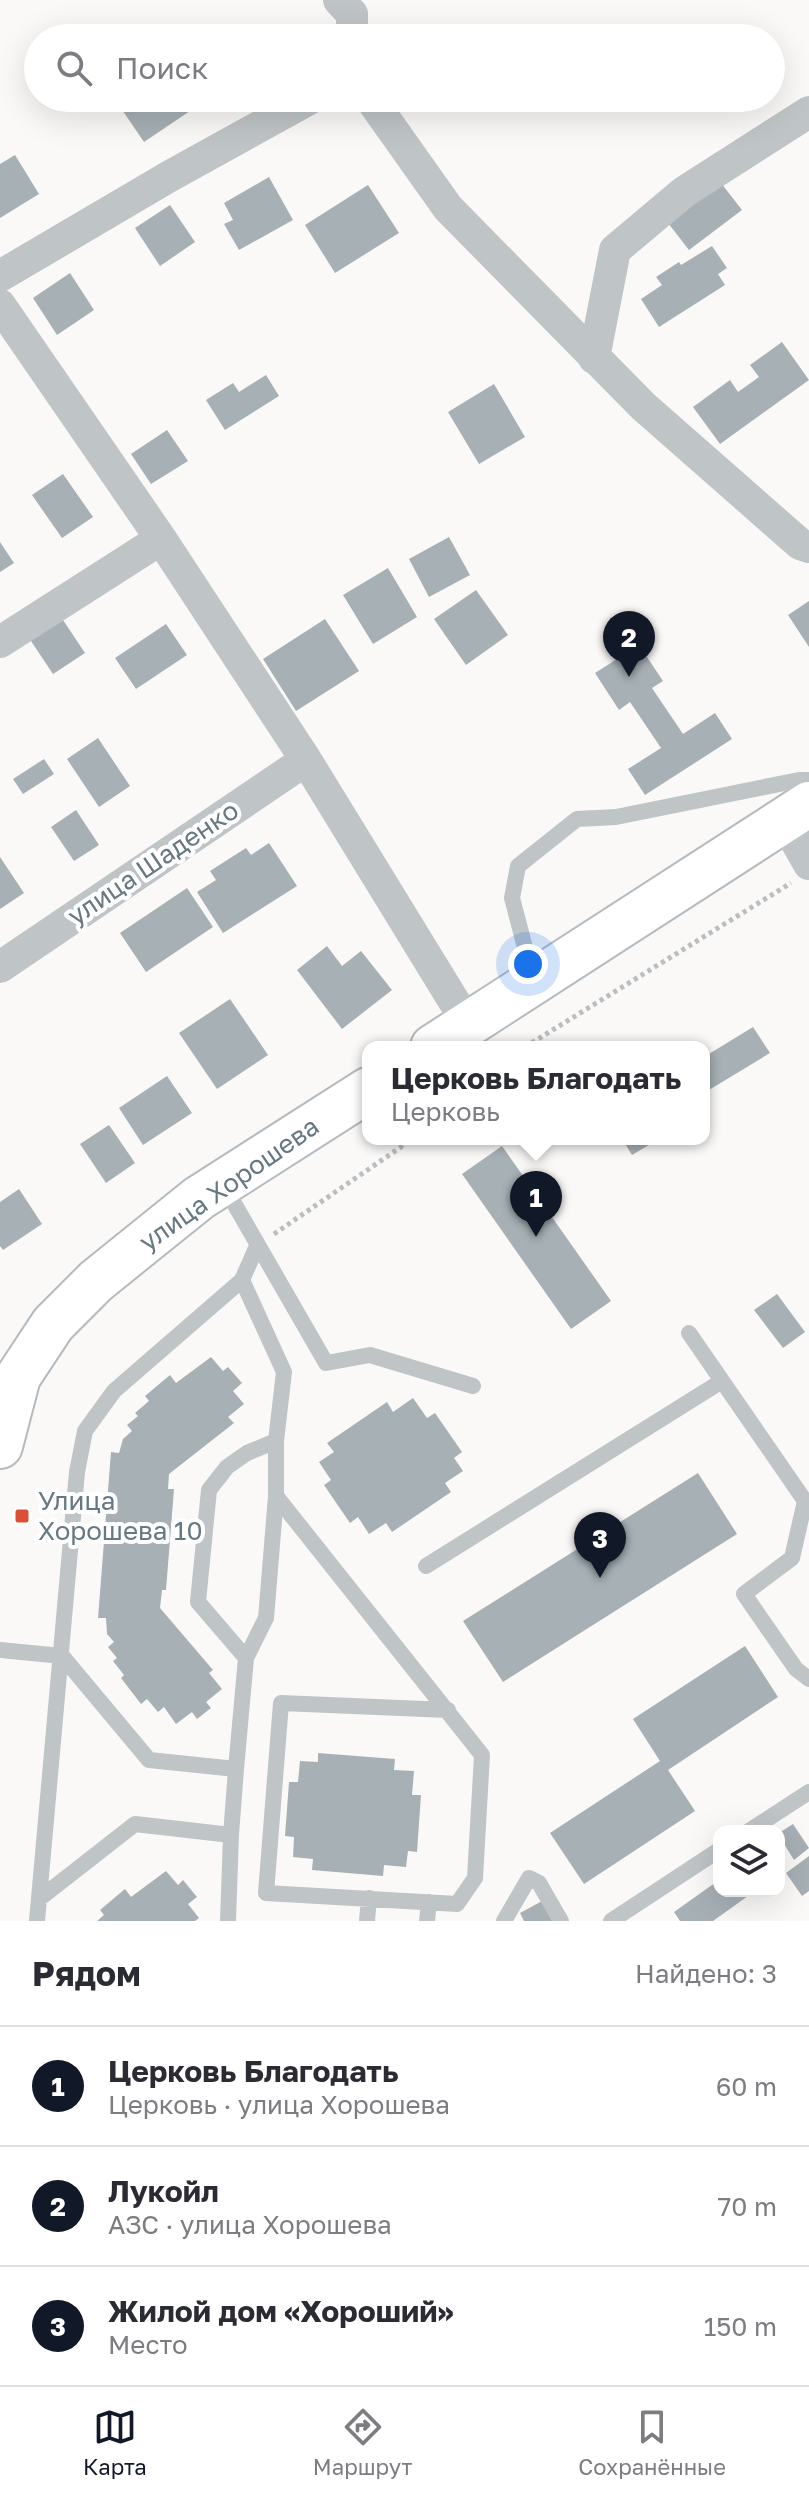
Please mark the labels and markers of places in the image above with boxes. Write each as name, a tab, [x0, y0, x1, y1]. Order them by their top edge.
pin: 2	[603, 611, 655, 677]
pin: 1	[510, 1171, 562, 1237]
place label: Улица Хорошева 10	[38, 1485, 203, 1546]
marker: Улица Хорошева 10	[13, 1507, 31, 1525]
pin: 3	[574, 1512, 626, 1578]

